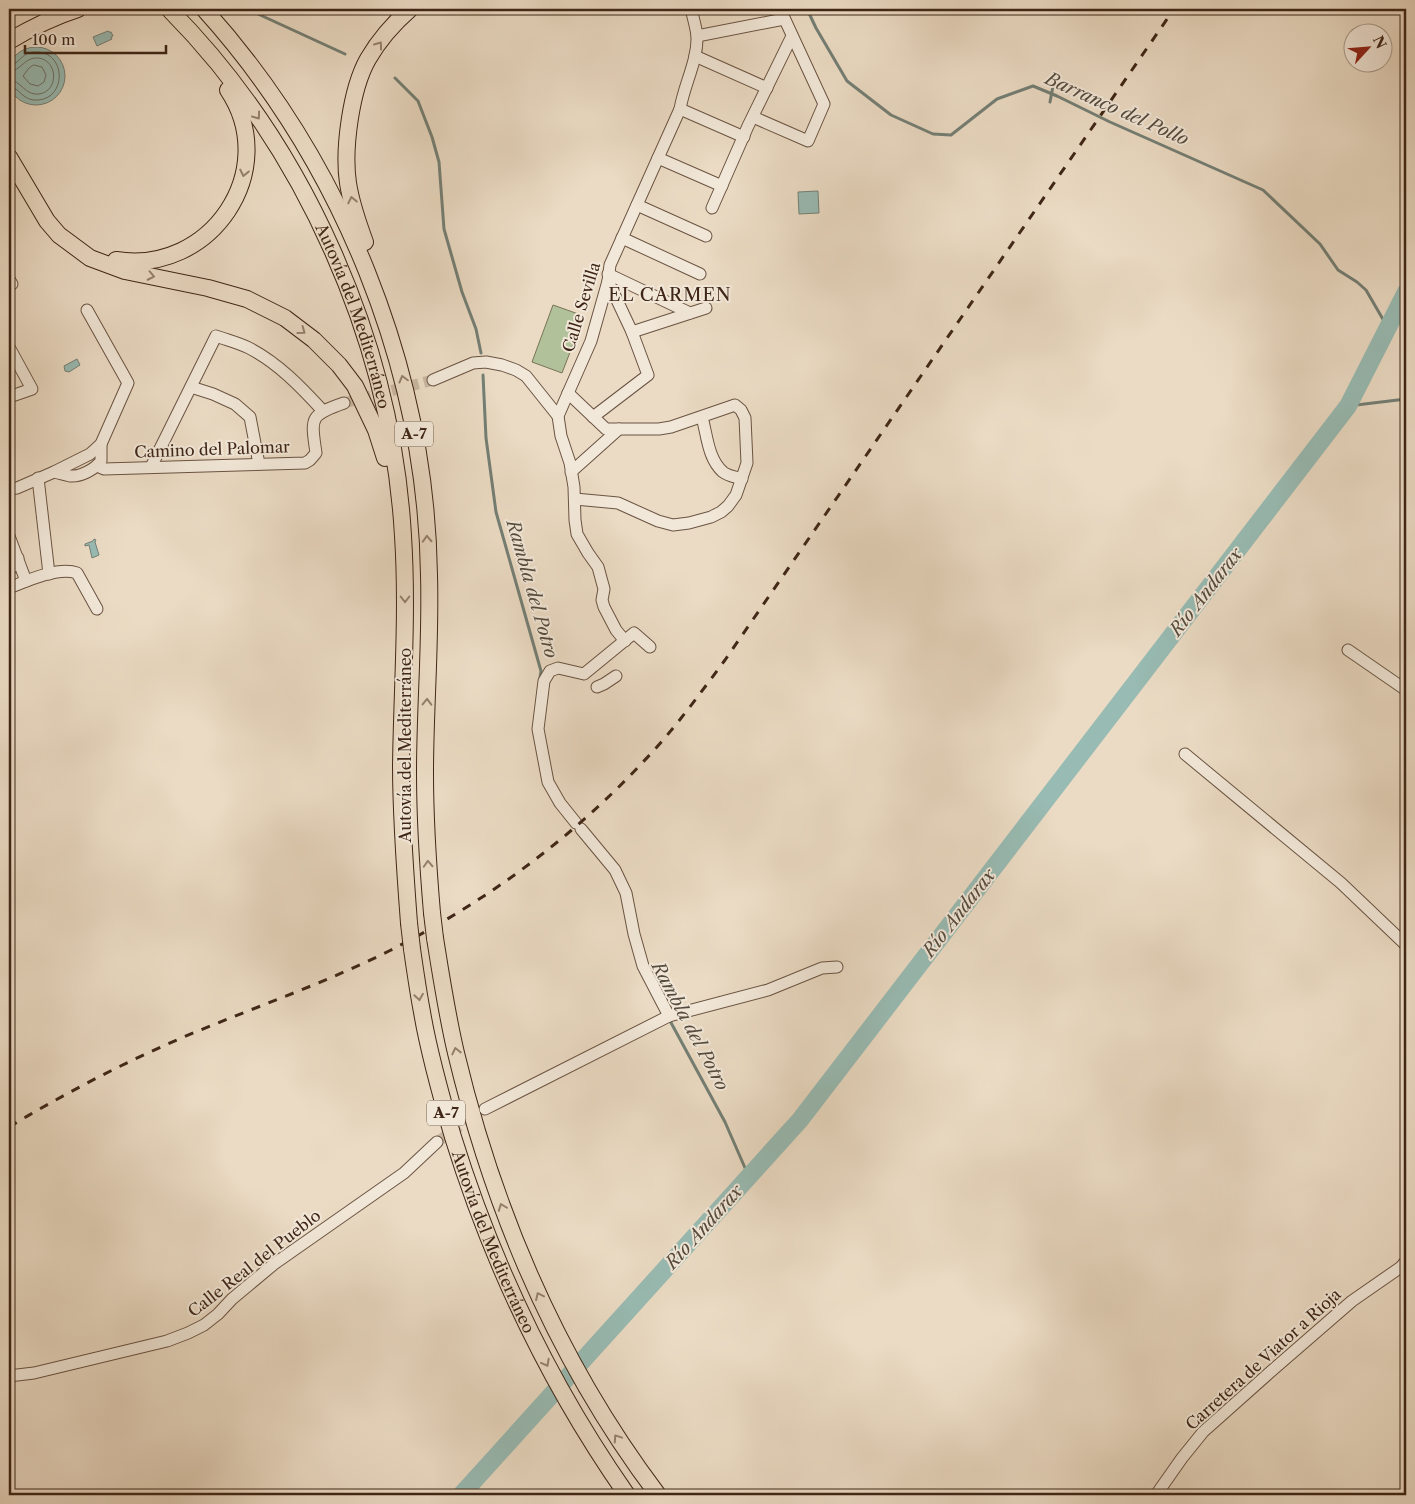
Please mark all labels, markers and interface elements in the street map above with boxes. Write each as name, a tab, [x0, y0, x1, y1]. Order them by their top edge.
scale bar	[25, 22, 166, 54]
north arrow	[1342, 22, 1392, 72]
text: 100 m	[32, 30, 75, 49]
text: N	[1369, 33, 1390, 52]
one-way arrow	[373, 41, 382, 51]
water label: Barranco del Pollo	[1040, 67, 1192, 150]
one-way arrow	[251, 110, 260, 120]
one-way arrow	[239, 169, 250, 178]
one-way arrow	[347, 196, 358, 205]
street label: Autovía del Mediterráneo	[311, 219, 395, 411]
street label: Calle Sevilla	[558, 259, 604, 354]
one-way arrow	[147, 270, 155, 281]
district label: EL CARMEN	[608, 284, 732, 306]
one-way arrow	[296, 325, 306, 334]
one-way arrow	[398, 375, 409, 384]
road number: A-7	[395, 422, 433, 446]
street label: Camino del Palomar	[134, 436, 290, 462]
water label: Rambla del Potro	[501, 515, 562, 661]
one-way arrow	[422, 535, 433, 543]
water label: Río Andarax	[1164, 543, 1248, 642]
one-way arrow	[400, 595, 410, 603]
street label: Autovía del Mediterráneo	[395, 647, 415, 843]
one-way arrow	[422, 698, 432, 706]
one-way arrow	[423, 860, 434, 868]
water label: Río Andarax	[917, 864, 1001, 963]
water label: Rambla del Potro	[646, 956, 733, 1094]
one-way arrow	[414, 993, 424, 1002]
one-way arrow	[451, 1047, 462, 1056]
road number: A-7	[427, 1100, 465, 1126]
street label: Autovía del Mediterráneo	[448, 1147, 539, 1336]
water label: Río Andarax	[659, 1179, 748, 1275]
one-way arrow	[498, 1203, 508, 1212]
street label: Calle Real del Pueblo	[184, 1205, 324, 1321]
street label: Carretera de Viator a Rioja	[1181, 1284, 1345, 1434]
one-way arrow	[536, 1292, 546, 1301]
one-way arrow	[540, 1358, 550, 1367]
one-way arrow	[614, 1434, 623, 1444]

